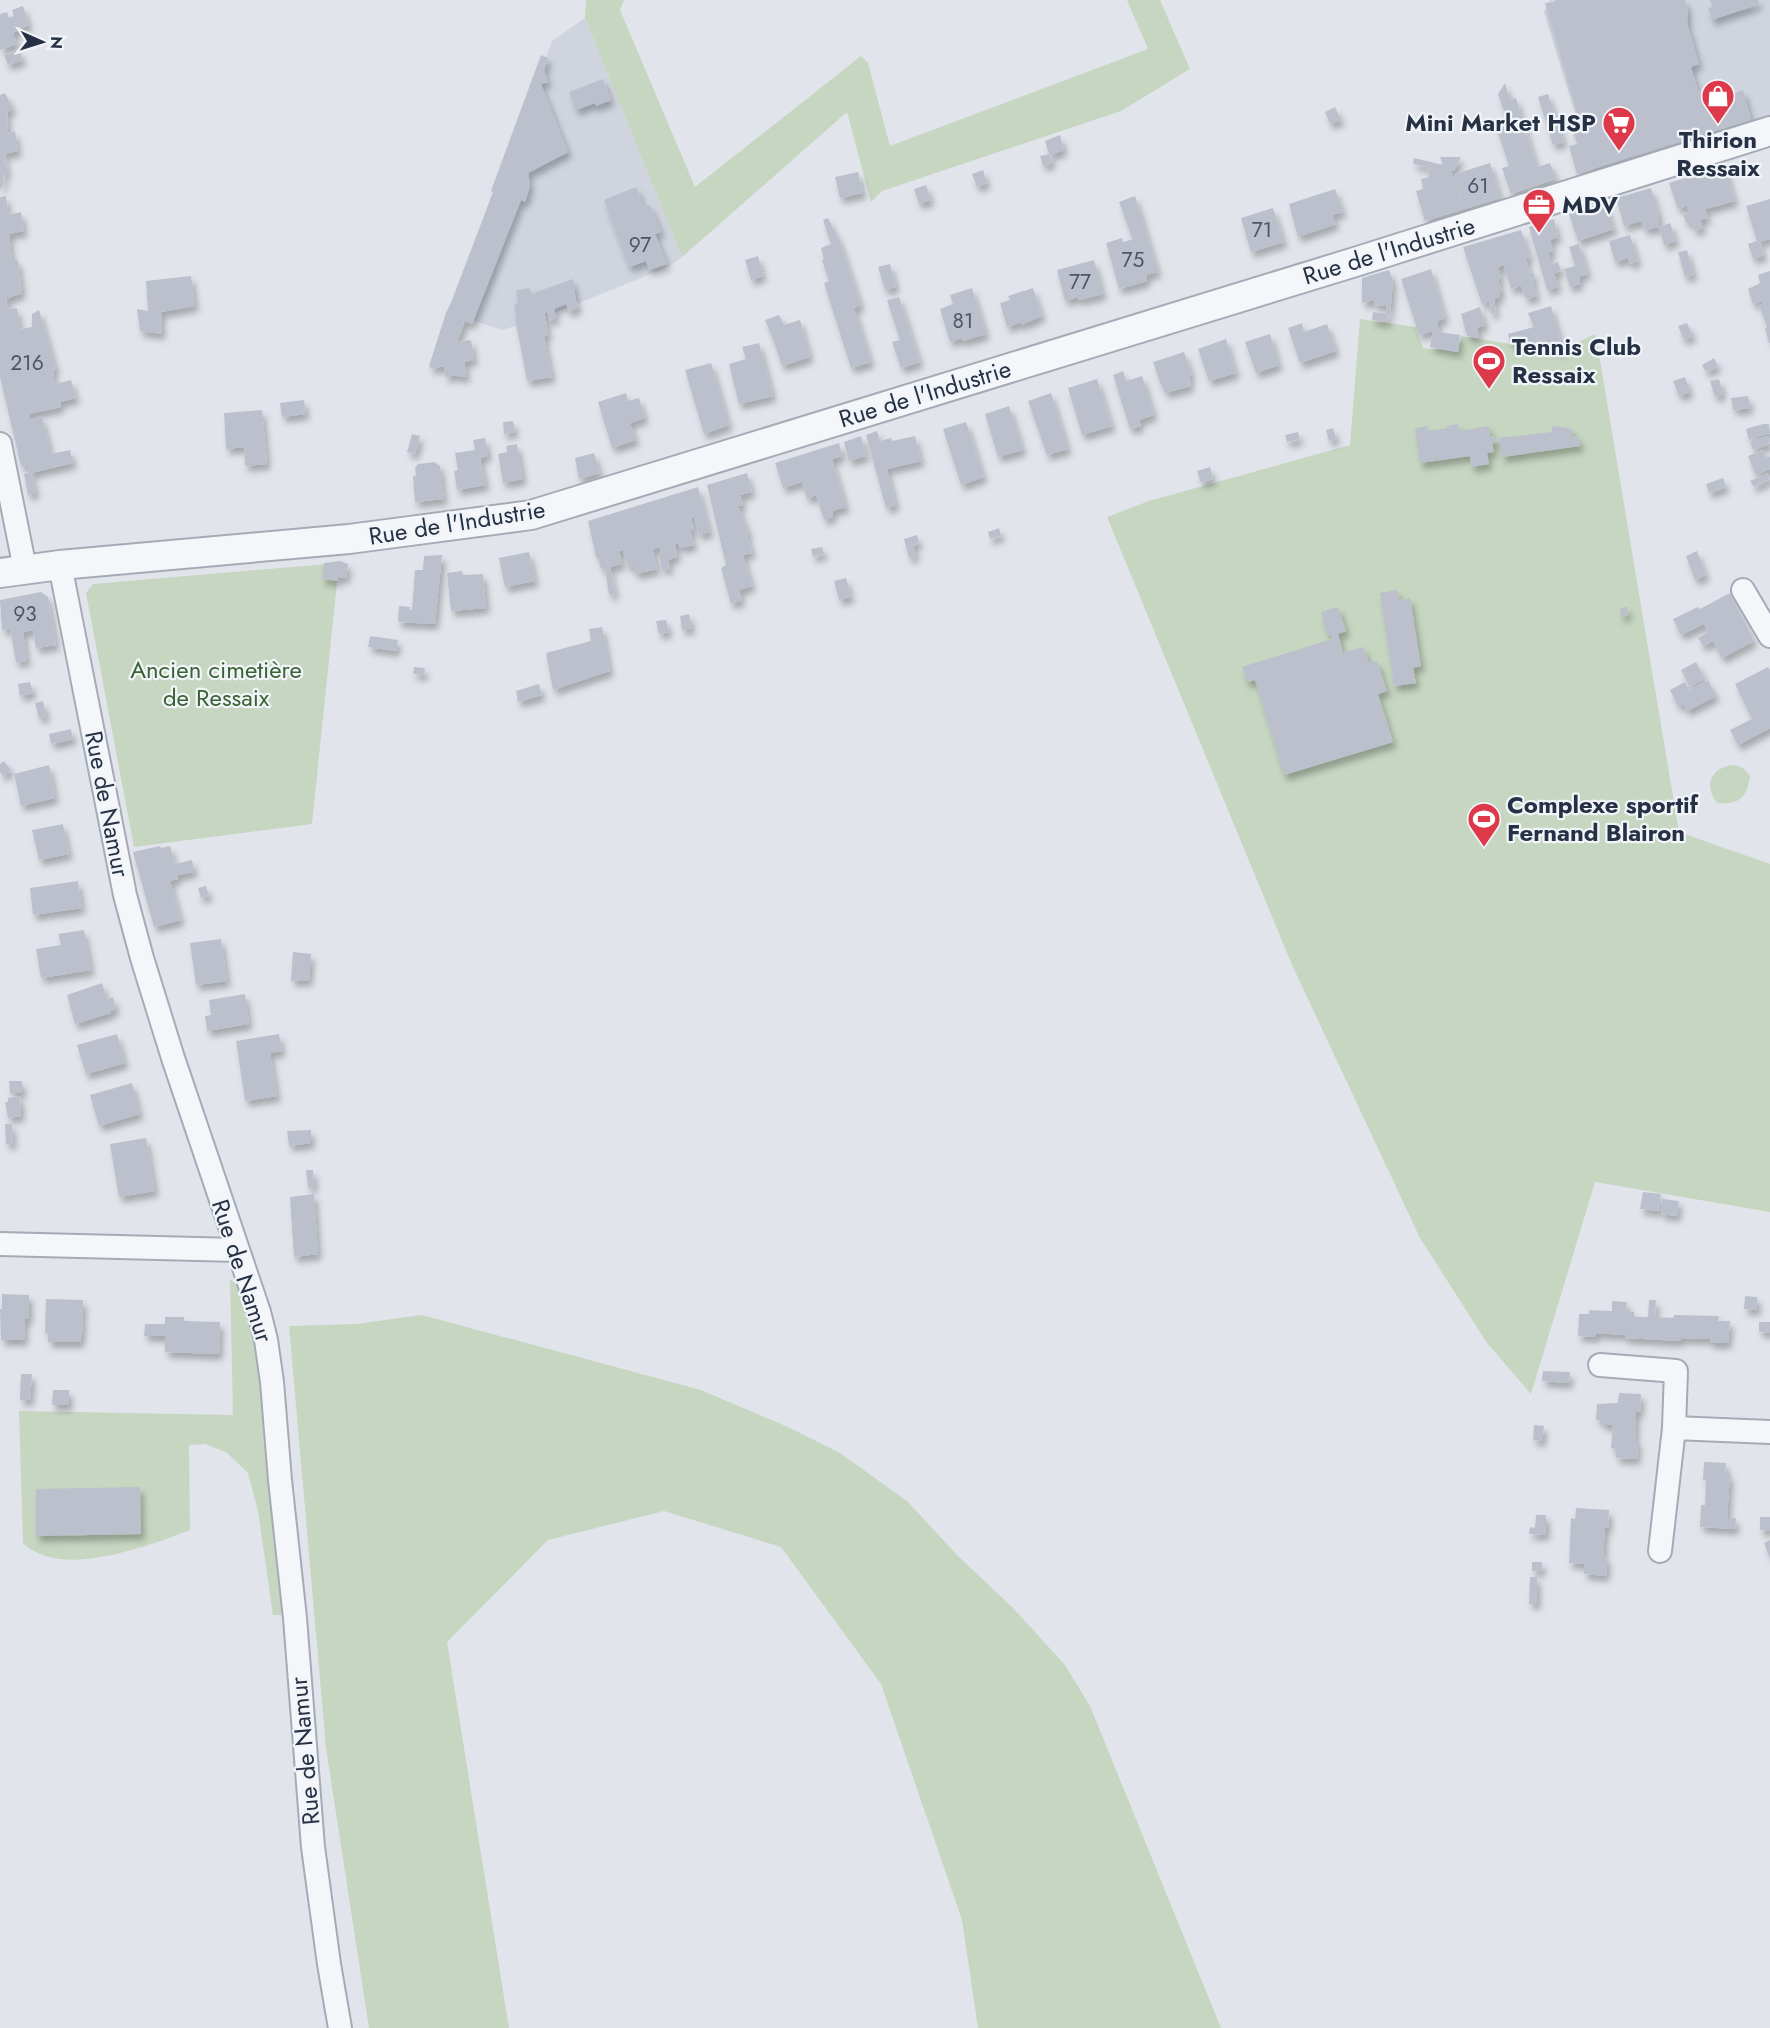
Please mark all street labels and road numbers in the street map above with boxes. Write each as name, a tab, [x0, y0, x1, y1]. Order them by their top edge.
street label: Rue de l'Industrie	[1299, 208, 1479, 293]
street label: Rue de l'Industrie	[835, 351, 1015, 436]
street label: Rue de l'Industrie	[366, 491, 548, 554]
street label: Rue de Namur	[76, 728, 139, 881]
street label: Rue de Namur	[203, 1195, 282, 1348]
street label: Rue de Namur	[281, 1675, 328, 1827]

